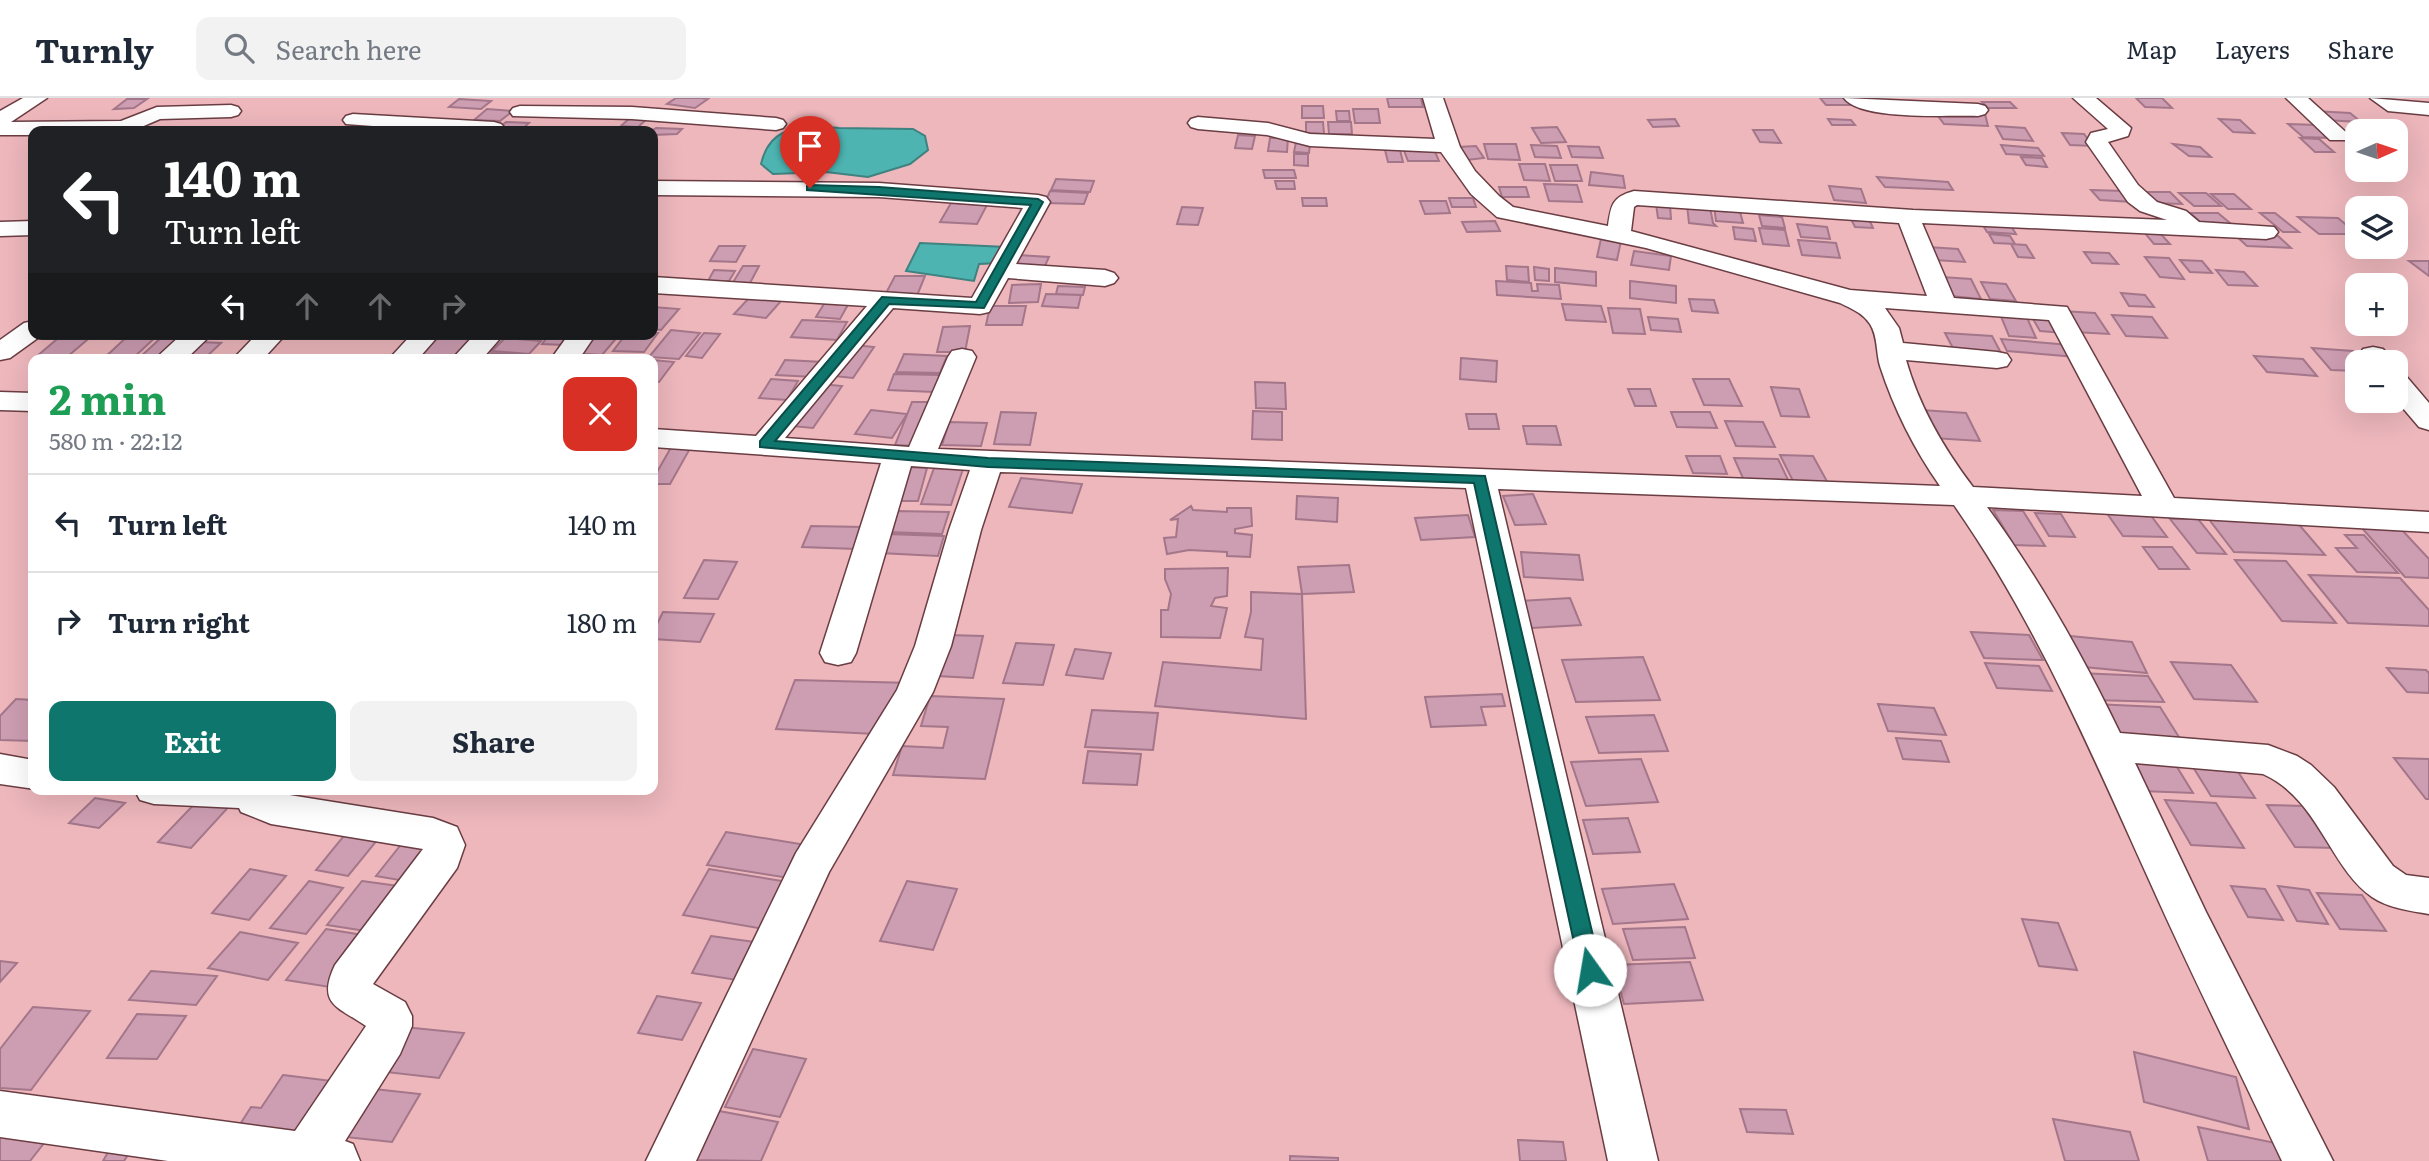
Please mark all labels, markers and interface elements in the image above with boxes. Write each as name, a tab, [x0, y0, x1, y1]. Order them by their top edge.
search box	[196, 17, 686, 80]
text: Turnly	[35, 24, 154, 73]
icon: search	[220, 29, 258, 67]
text: Search here	[276, 29, 421, 68]
text: Map	[2126, 31, 2177, 66]
text: Layers	[2215, 31, 2289, 66]
text: Share	[2327, 31, 2394, 66]
pin	[780, 116, 840, 188]
north arrow	[2345, 119, 2408, 182]
map controls	[2345, 119, 2408, 413]
icon: arrive	[791, 127, 829, 165]
text: 140 m	[164, 139, 301, 212]
icon: left	[49, 154, 140, 245]
button: layers	[2345, 196, 2408, 259]
text: Turn left	[164, 206, 301, 254]
button: +	[2345, 273, 2408, 336]
icon: left	[215, 287, 253, 325]
icon: ahead	[288, 287, 326, 325]
icon: ahead	[361, 287, 399, 325]
icon: right	[434, 287, 472, 325]
button: −	[2345, 350, 2408, 413]
text: 2 min	[49, 366, 166, 428]
button: close	[563, 377, 637, 451]
text: 580 m · 22:12	[49, 423, 182, 457]
icon: left	[49, 504, 87, 542]
text: Turn left	[108, 504, 227, 543]
text: 140 m	[568, 504, 637, 543]
icon: right	[49, 602, 87, 640]
text: Turn right	[108, 602, 250, 641]
text: 180 m	[567, 602, 637, 641]
button: Exit	[49, 701, 336, 781]
button: Share	[350, 701, 637, 781]
position arrow	[1553, 933, 1627, 1007]

